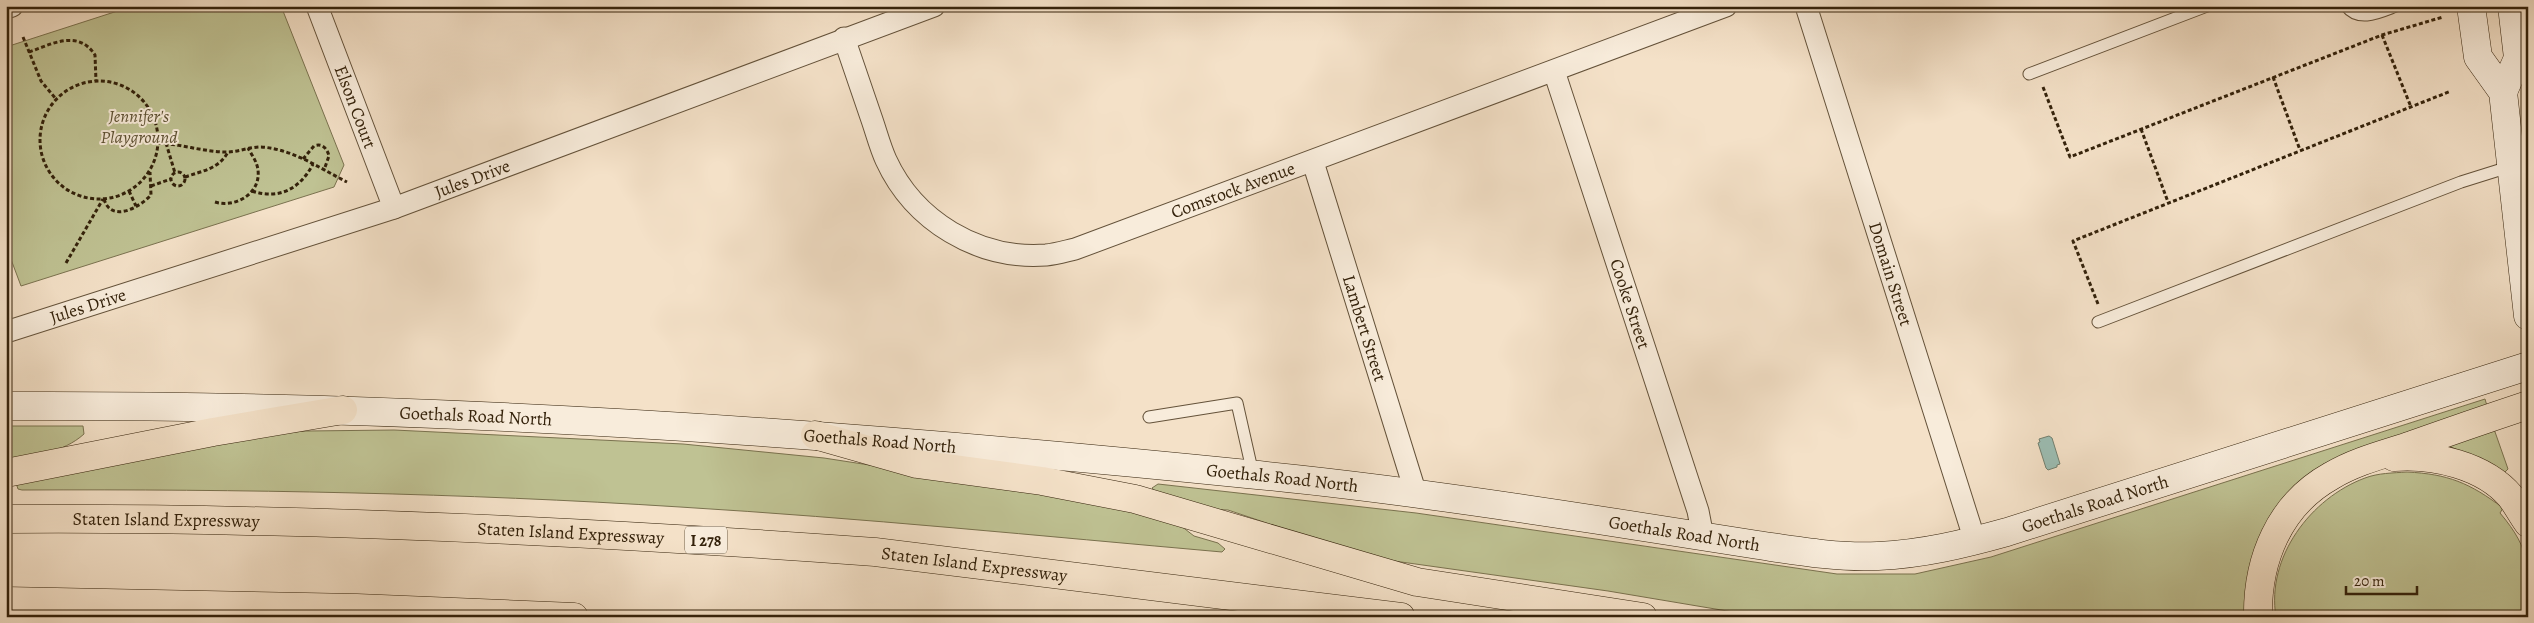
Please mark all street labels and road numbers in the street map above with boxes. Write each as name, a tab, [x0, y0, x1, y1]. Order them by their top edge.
street label: Elson Court	[329, 62, 382, 152]
street label: Jules Drive	[431, 154, 514, 204]
street label: Comstock Avenue	[1167, 156, 1298, 224]
street label: Domain Street	[1863, 219, 1918, 329]
street label: Cooke Street	[1604, 256, 1656, 352]
street label: Lambert Street	[1337, 272, 1392, 385]
street label: Jules Drive	[47, 282, 129, 329]
street label: Goethals Road North	[399, 401, 553, 431]
street label: Goethals Road North	[803, 423, 958, 459]
street label: Goethals Road North	[1205, 458, 1360, 498]
street label: Goethals Road North	[2018, 469, 2172, 539]
street label: Staten Island Expressway	[72, 507, 261, 533]
street label: Goethals Road North	[1607, 510, 1762, 557]
street label: Staten Island Expressway	[477, 516, 666, 550]
road number: I 278	[685, 526, 727, 554]
street label: Staten Island Expressway	[880, 541, 1070, 588]

